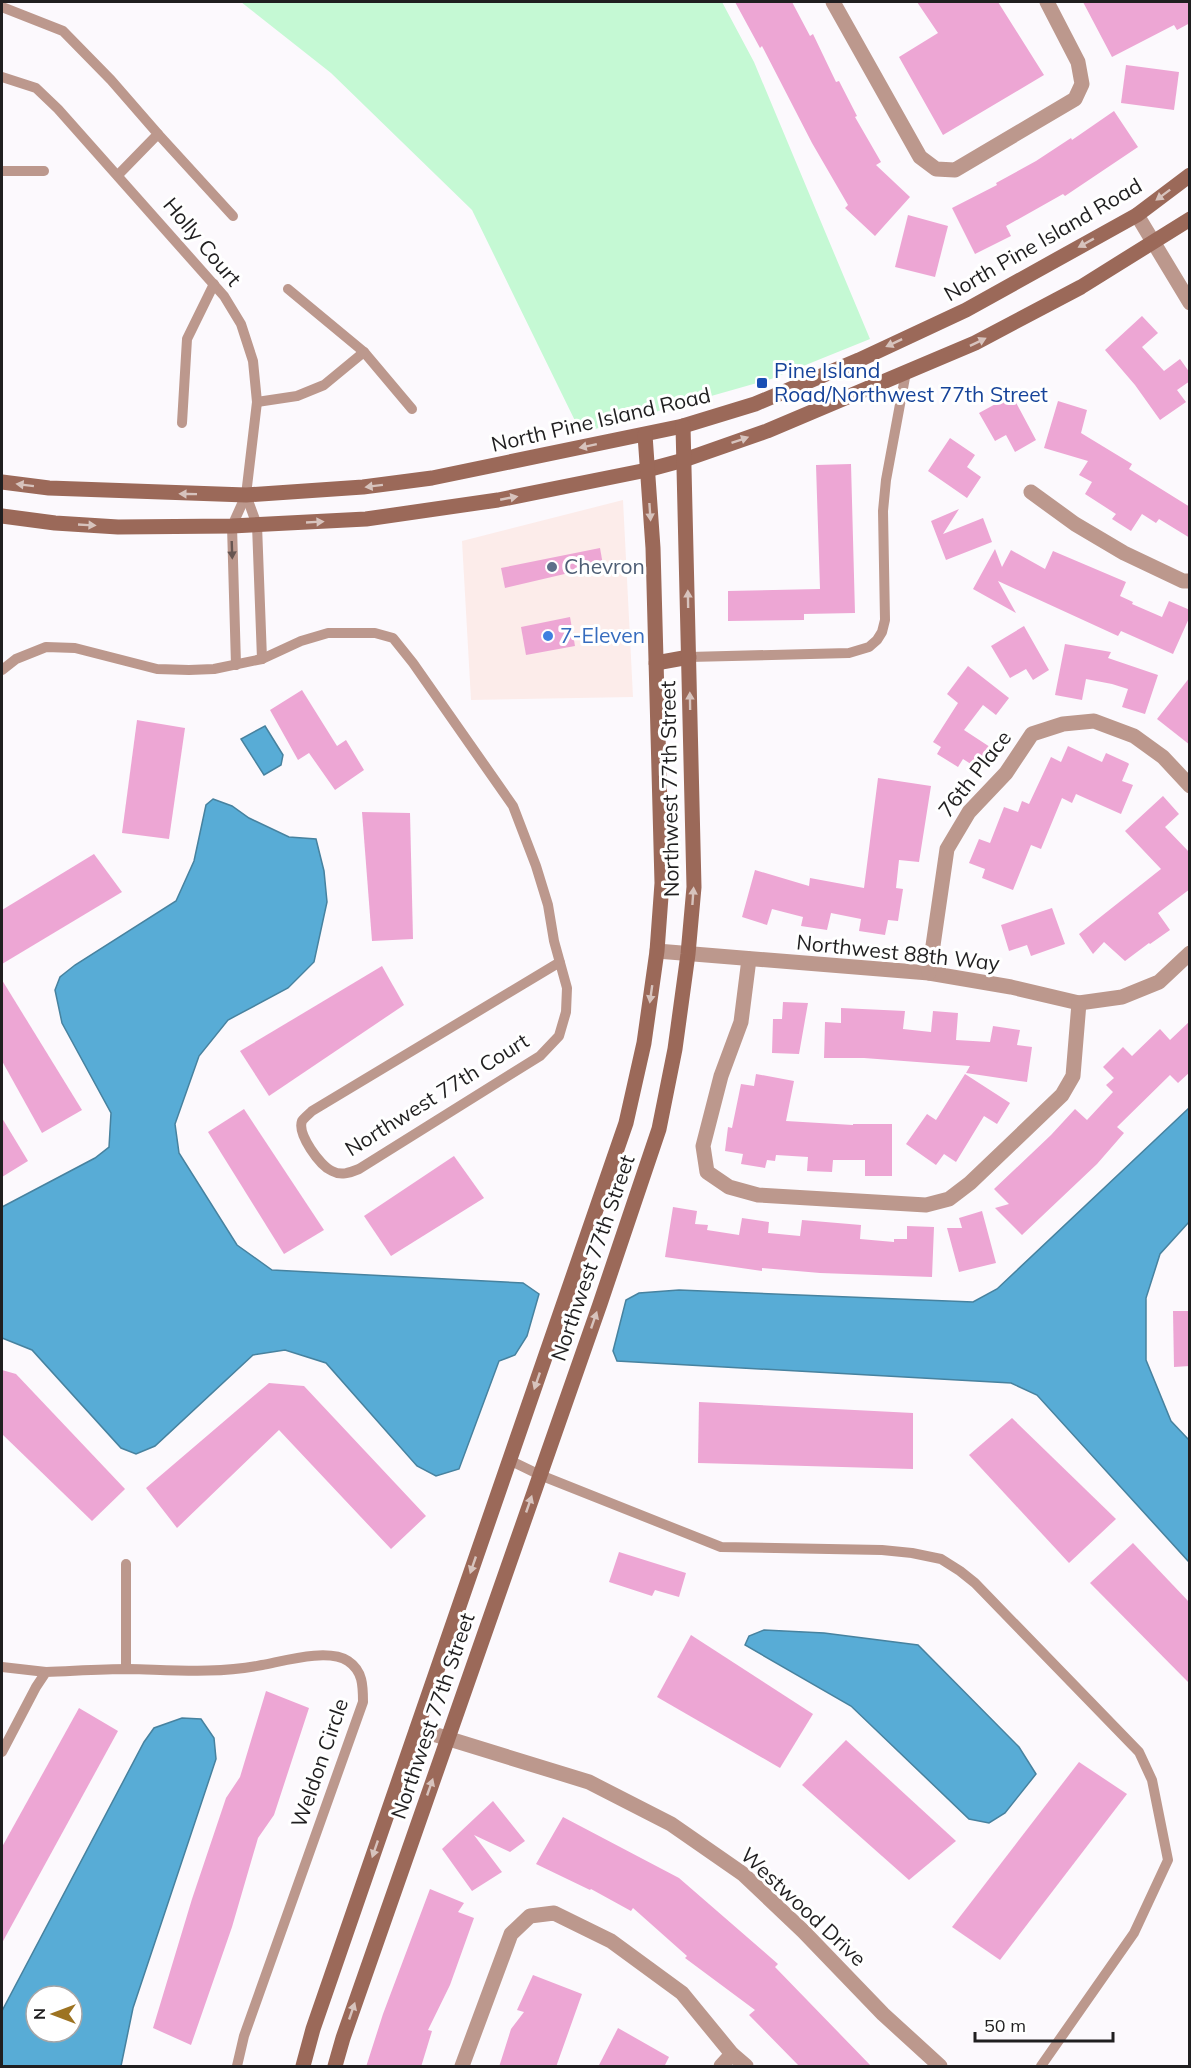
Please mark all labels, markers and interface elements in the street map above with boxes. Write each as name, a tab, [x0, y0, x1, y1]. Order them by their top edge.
street label: North Pine Island Road	[939, 172, 1146, 306]
one-way arrow	[1156, 189, 1171, 201]
street label: Holly Court	[158, 192, 247, 291]
one-way arrow	[1078, 238, 1094, 249]
one-way arrow	[969, 337, 986, 346]
one-way arrow	[886, 339, 903, 348]
place label: Pine Island Road/Northwest 77th Street	[774, 357, 1048, 407]
marker: Pine Island Road/Northwest 77th Street	[755, 376, 769, 390]
street label: North Pine Island Road	[489, 381, 713, 457]
one-way arrow	[731, 435, 749, 445]
one-way arrow	[578, 442, 597, 451]
one-way arrow	[16, 481, 35, 490]
one-way arrow	[365, 481, 384, 490]
one-way arrow	[178, 489, 197, 498]
one-way arrow	[499, 493, 518, 502]
one-way arrow	[645, 503, 655, 522]
one-way arrow	[306, 517, 325, 526]
one-way arrow	[77, 520, 96, 530]
one-way arrow	[228, 541, 237, 560]
place label: Chevron	[564, 553, 645, 579]
marker: Chevron	[545, 560, 559, 574]
one-way arrow	[683, 589, 692, 608]
place label: 7-Eleven	[560, 622, 645, 648]
marker: 7-Eleven	[541, 629, 555, 643]
street label: Northwest 77th Street	[654, 681, 684, 897]
one-way arrow	[685, 691, 695, 710]
street label: 76th Place	[932, 725, 1016, 822]
one-way arrow	[688, 886, 698, 905]
street label: Northwest 88th Way	[795, 928, 1001, 976]
one-way arrow	[646, 984, 655, 1003]
street label: Northwest 77th Court	[340, 1027, 533, 1161]
street label: Northwest 77th Street	[545, 1151, 640, 1364]
one-way arrow	[590, 1311, 600, 1329]
one-way arrow	[531, 1372, 541, 1390]
one-way arrow	[525, 1495, 535, 1513]
one-way arrow	[468, 1557, 478, 1575]
street label: Northwest 77th Street	[385, 1609, 480, 1822]
street label: Weldon Circle	[285, 1695, 353, 1831]
one-way arrow	[426, 1778, 436, 1796]
one-way arrow	[370, 1840, 380, 1858]
street label: Westwood Drive	[735, 1841, 872, 1971]
north arrow	[24, 1984, 84, 2044]
one-way arrow	[348, 2002, 358, 2020]
scale bar	[975, 2005, 1113, 2043]
text: N	[29, 2008, 49, 2020]
text: 50 m	[984, 2014, 1026, 2037]

